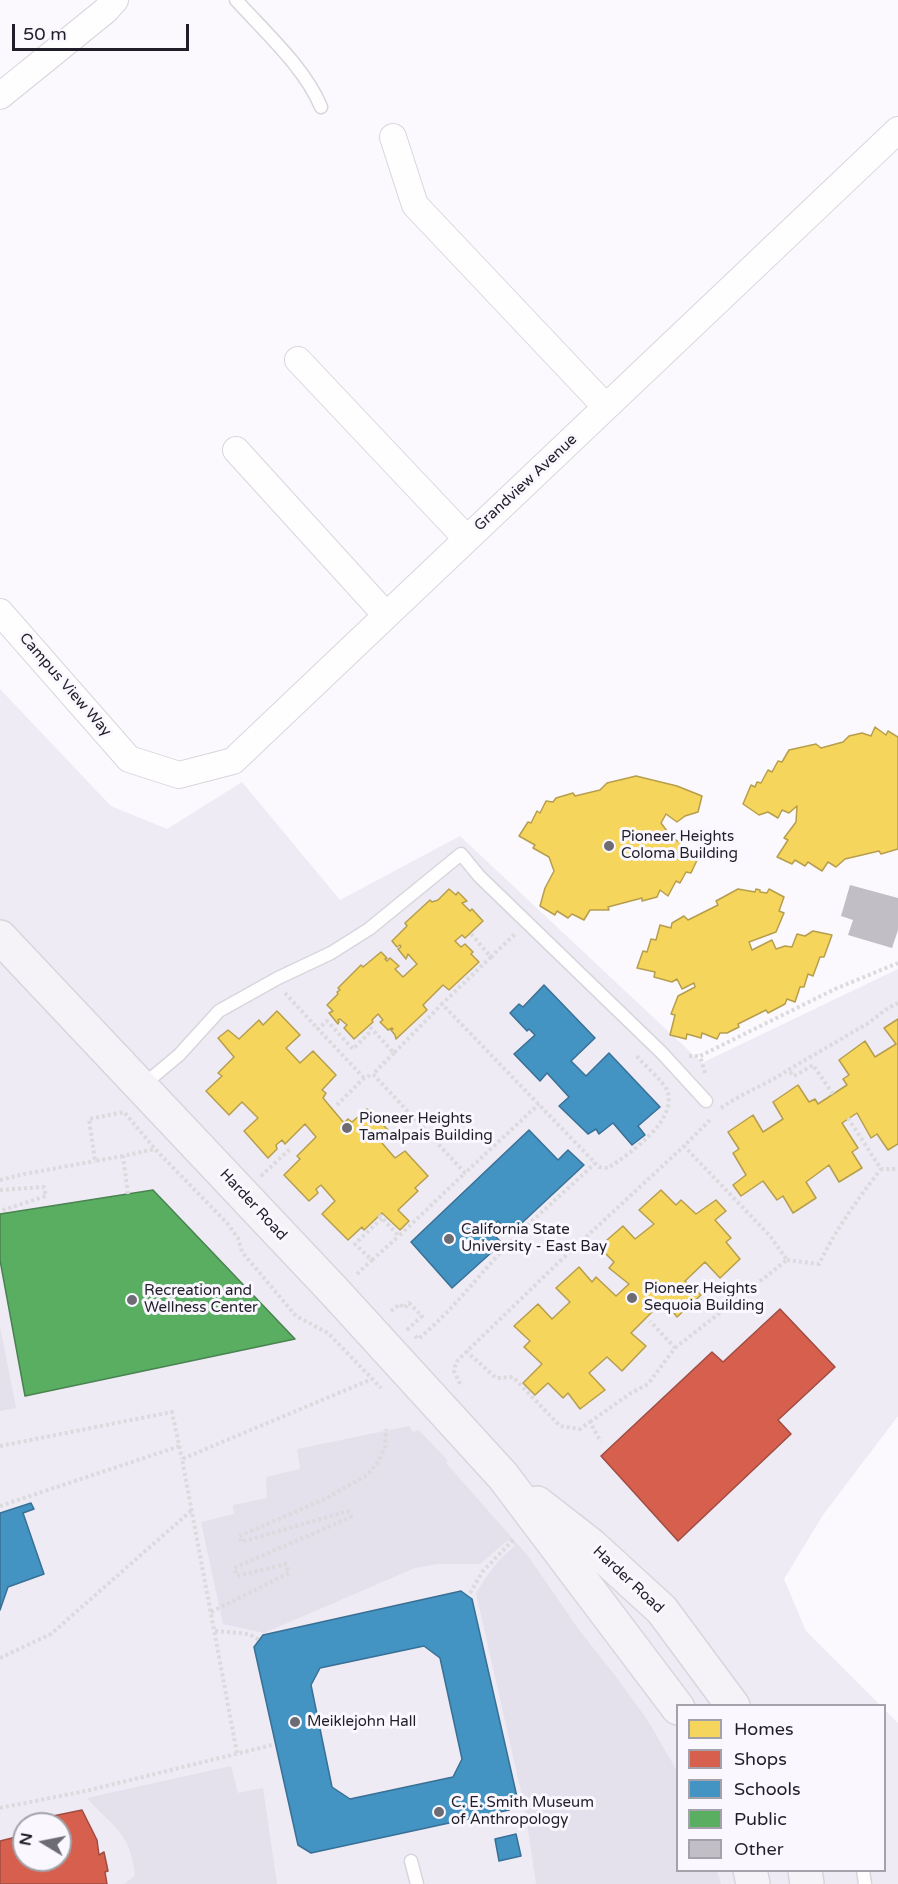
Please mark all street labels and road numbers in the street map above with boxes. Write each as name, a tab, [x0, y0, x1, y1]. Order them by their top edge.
street label: Grandview Avenue	[471, 431, 581, 535]
street label: Campus View Way	[15, 629, 115, 741]
street label: Harder Road	[216, 1166, 290, 1244]
street label: Harder Road	[589, 1543, 667, 1617]

